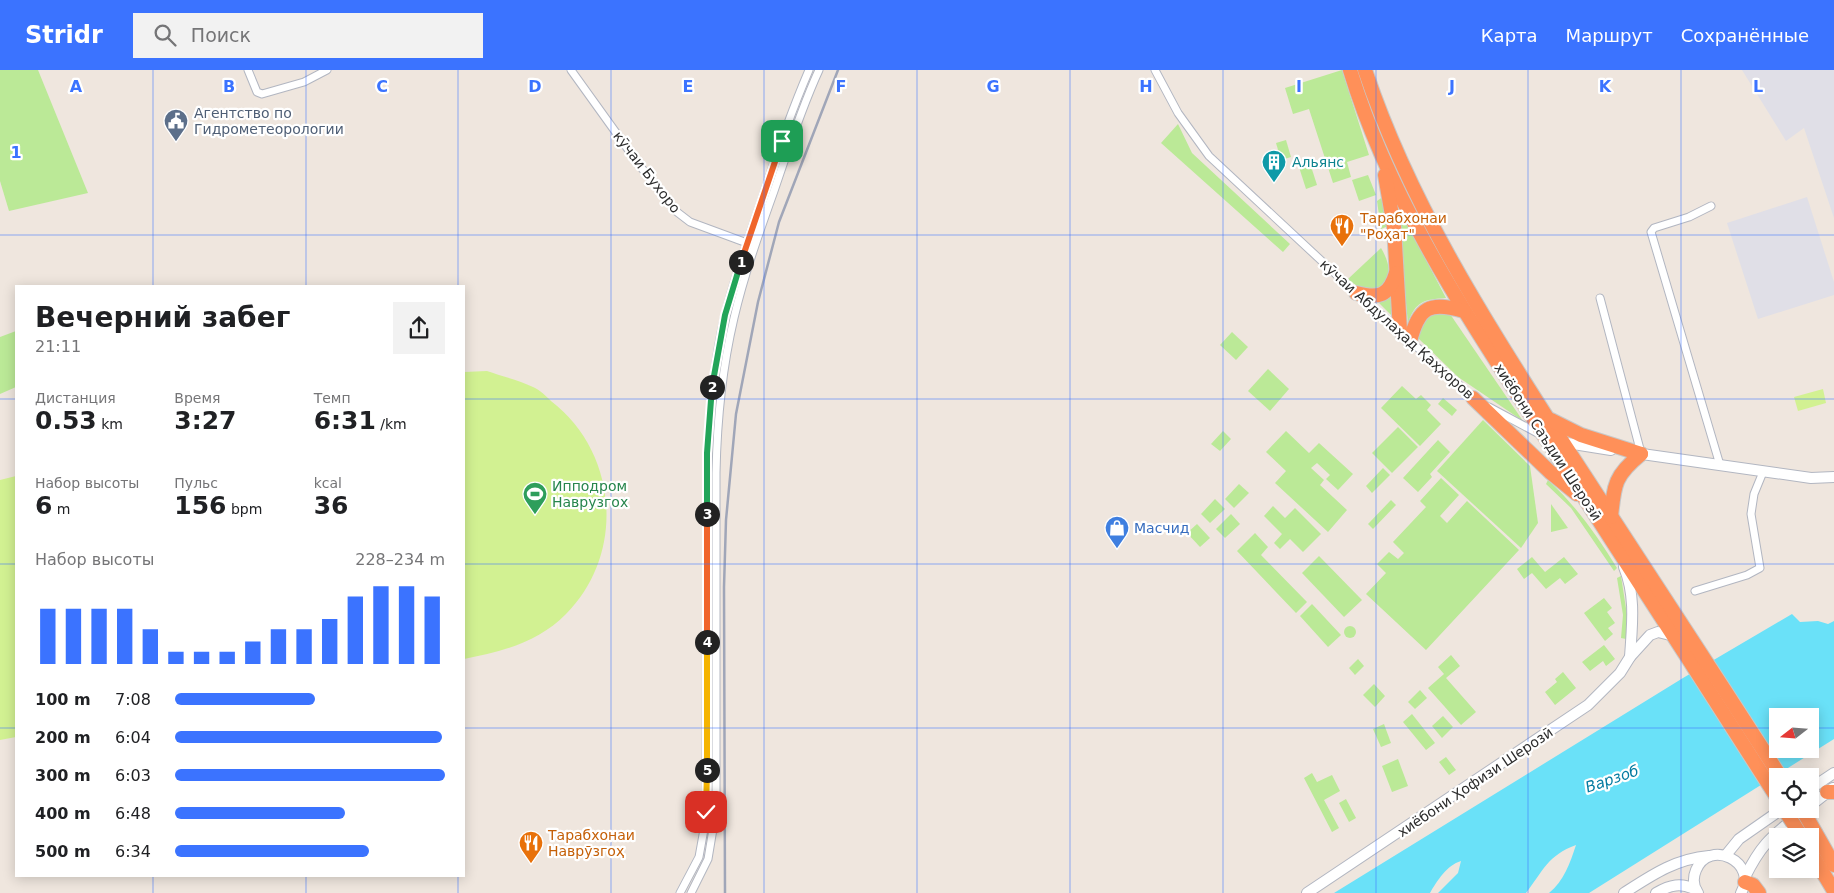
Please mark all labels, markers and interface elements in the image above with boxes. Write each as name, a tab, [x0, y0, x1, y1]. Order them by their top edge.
search box	[133, 13, 483, 58]
text: Stridr	[25, 21, 103, 49]
icon: search	[151, 21, 179, 49]
text: Поиск	[191, 24, 251, 46]
text: Карта	[1481, 25, 1538, 46]
text: Маршрут	[1566, 25, 1653, 46]
text: Сохранённые	[1681, 25, 1809, 46]
text: A	[70, 77, 83, 96]
text: B	[223, 77, 235, 96]
text: C	[376, 77, 388, 96]
text: D	[528, 77, 542, 96]
text: E	[683, 77, 693, 96]
text: F	[836, 77, 846, 96]
text: G	[986, 77, 1000, 96]
text: H	[1139, 77, 1153, 96]
text: I	[1296, 77, 1302, 96]
text: J	[1448, 77, 1455, 96]
text: K	[1599, 77, 1612, 96]
text: L	[1753, 77, 1763, 96]
place label: Агентство по Гидрометеорологии	[194, 105, 344, 137]
public building icon: Агентство по Гидрометеорологии	[163, 108, 189, 142]
pin	[761, 120, 803, 162]
icon: arrive	[768, 127, 796, 155]
street label: кӯчаи Бухоро	[610, 128, 684, 216]
text: 1	[10, 143, 22, 162]
building icon: Альянс	[1261, 149, 1287, 183]
place label: Альянс	[1292, 154, 1344, 170]
place label: Тарабхонаи "Роҳат"	[1359, 210, 1447, 242]
restaurant icon: Тарабхонаи "Роҳат"	[1329, 213, 1355, 247]
pin: 1	[728, 250, 754, 274]
text: 1	[737, 254, 746, 270]
street label: кӯчаи Абдулаҳад Қаҳҳоров	[1317, 256, 1477, 402]
text: Вечерний забег	[35, 301, 290, 334]
button: share	[393, 302, 445, 354]
text: 21:11	[35, 337, 81, 356]
street label: хиёбони Саъдии Шерозӣ	[1491, 360, 1605, 524]
pin: 2	[700, 374, 724, 400]
text: 2	[708, 379, 717, 395]
text: Дистанция	[35, 390, 116, 406]
text: Время	[174, 390, 220, 406]
text: Темп	[314, 390, 351, 406]
text: 0.53	[35, 406, 97, 435]
text: 3:27	[174, 406, 237, 435]
text: 6:31	[314, 406, 376, 435]
text: km	[97, 416, 123, 432]
text: /km	[376, 416, 407, 432]
text: Набор высоты	[35, 475, 139, 491]
text: Пульс	[174, 475, 218, 491]
text: kcal	[314, 475, 342, 491]
place label: Ипподром Наврузгох	[552, 478, 628, 510]
sports icon: Ипподром Наврузгох	[522, 481, 548, 515]
text: 6	[35, 491, 52, 520]
text: 156	[174, 491, 227, 520]
text: 36	[314, 491, 348, 520]
text: m	[52, 501, 71, 517]
text: bpm	[227, 501, 262, 517]
pin: 3	[694, 502, 720, 526]
text: 3	[703, 506, 712, 522]
shop icon: Масчид	[1104, 515, 1130, 549]
place label: Масчид	[1134, 520, 1189, 536]
text: Набор высоты	[35, 550, 154, 569]
text: 228–234 m	[355, 550, 445, 569]
pin: 4	[694, 630, 720, 654]
text: 4	[703, 634, 712, 650]
text: 100 m	[35, 690, 91, 709]
text: 7:08	[115, 690, 151, 709]
north arrow	[1769, 708, 1819, 758]
map controls	[1769, 708, 1819, 878]
street label: хиёбони Ҳофизи Шерозӣ	[1394, 724, 1556, 840]
text: 200 m	[35, 728, 91, 747]
text: 6:04	[115, 728, 151, 747]
pin: 5	[694, 758, 720, 782]
water label: Варзоб	[1583, 761, 1641, 797]
text: 5	[703, 762, 712, 778]
text: 300 m	[35, 766, 91, 785]
text: 6:03	[115, 766, 151, 785]
button: locate	[1769, 768, 1819, 818]
pin	[685, 791, 727, 833]
icon: check	[692, 798, 720, 826]
text: 400 m	[35, 804, 91, 823]
text: 6:48	[115, 804, 151, 823]
place label: Тарабхонаи Наврӯзгоҳ	[547, 827, 635, 859]
button: layers	[1769, 828, 1819, 878]
restaurant icon: Тарабхонаи Наврӯзгоҳ	[518, 830, 544, 864]
text: 500 m	[35, 842, 91, 861]
text: 6:34	[115, 842, 151, 861]

